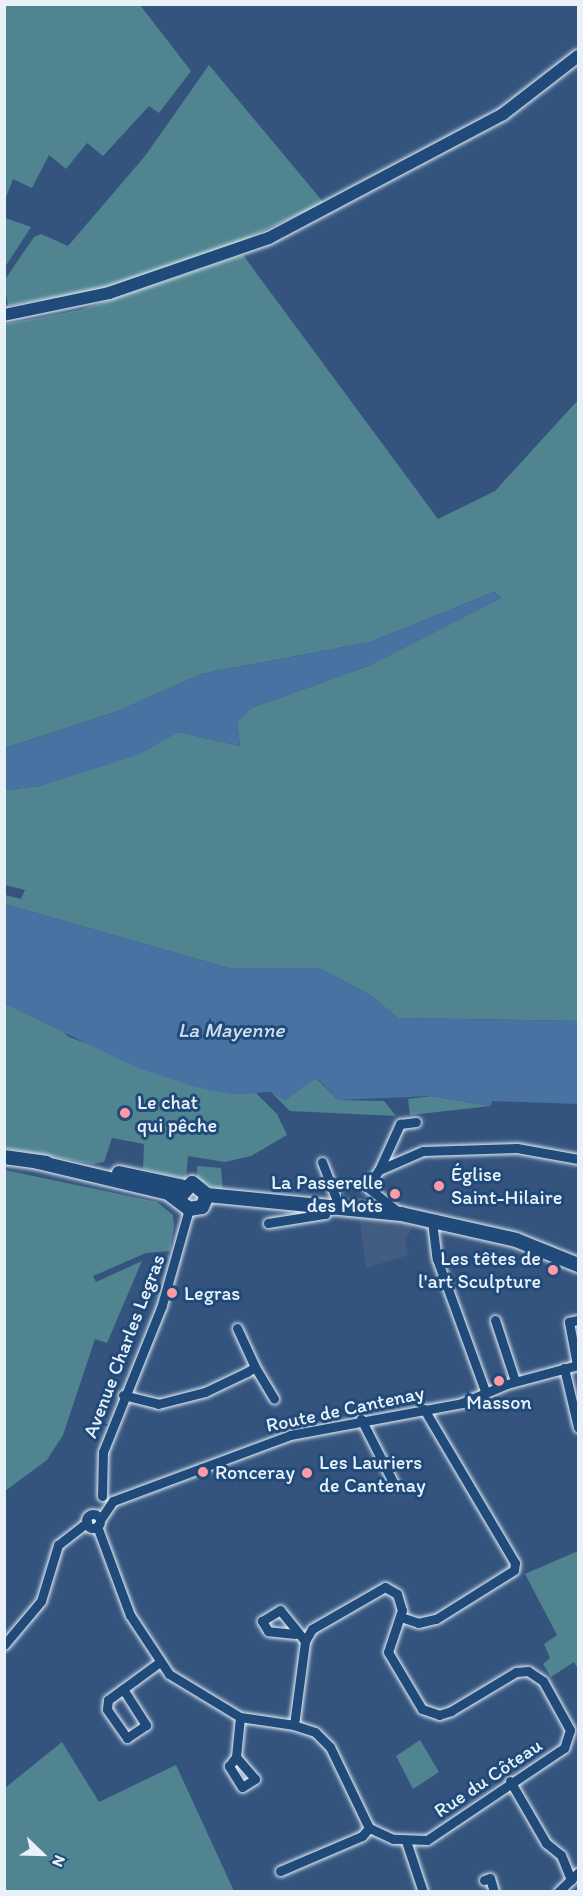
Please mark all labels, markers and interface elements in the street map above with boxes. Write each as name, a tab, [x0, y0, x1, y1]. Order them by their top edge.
water label: La Mayenne	[178, 1017, 284, 1043]
place label: Le chat qui pêche	[137, 1090, 217, 1137]
marker: Le chat qui pêche	[118, 1106, 132, 1120]
place label: Église Saint-Hilaire	[451, 1162, 562, 1209]
place label: La Passerelle des Mots	[271, 1170, 383, 1217]
marker: Église Saint-Hilaire	[432, 1179, 446, 1193]
marker: La Passerelle des Mots	[388, 1187, 402, 1201]
place label: Les têtes de l'art Sculpture	[418, 1246, 541, 1293]
street label: Avenue Charles Legras	[78, 1251, 170, 1441]
marker: Les têtes de l'art Sculpture	[546, 1263, 560, 1277]
place label: Legras	[184, 1281, 240, 1305]
marker: Legras	[165, 1286, 179, 1300]
marker: Masson	[492, 1374, 506, 1388]
street label: Route de Cantenay	[263, 1380, 427, 1438]
place label: Masson	[466, 1390, 532, 1414]
place label: Les Lauriers de Cantenay	[319, 1450, 427, 1497]
place label: Ronceray	[215, 1460, 295, 1484]
marker: Ronceray	[196, 1465, 210, 1479]
marker: Les Lauriers de Cantenay	[300, 1466, 314, 1480]
street label: Rue du Côteau	[430, 1733, 546, 1823]
north arrow	[12, 1824, 72, 1884]
text: N	[48, 1853, 70, 1870]

